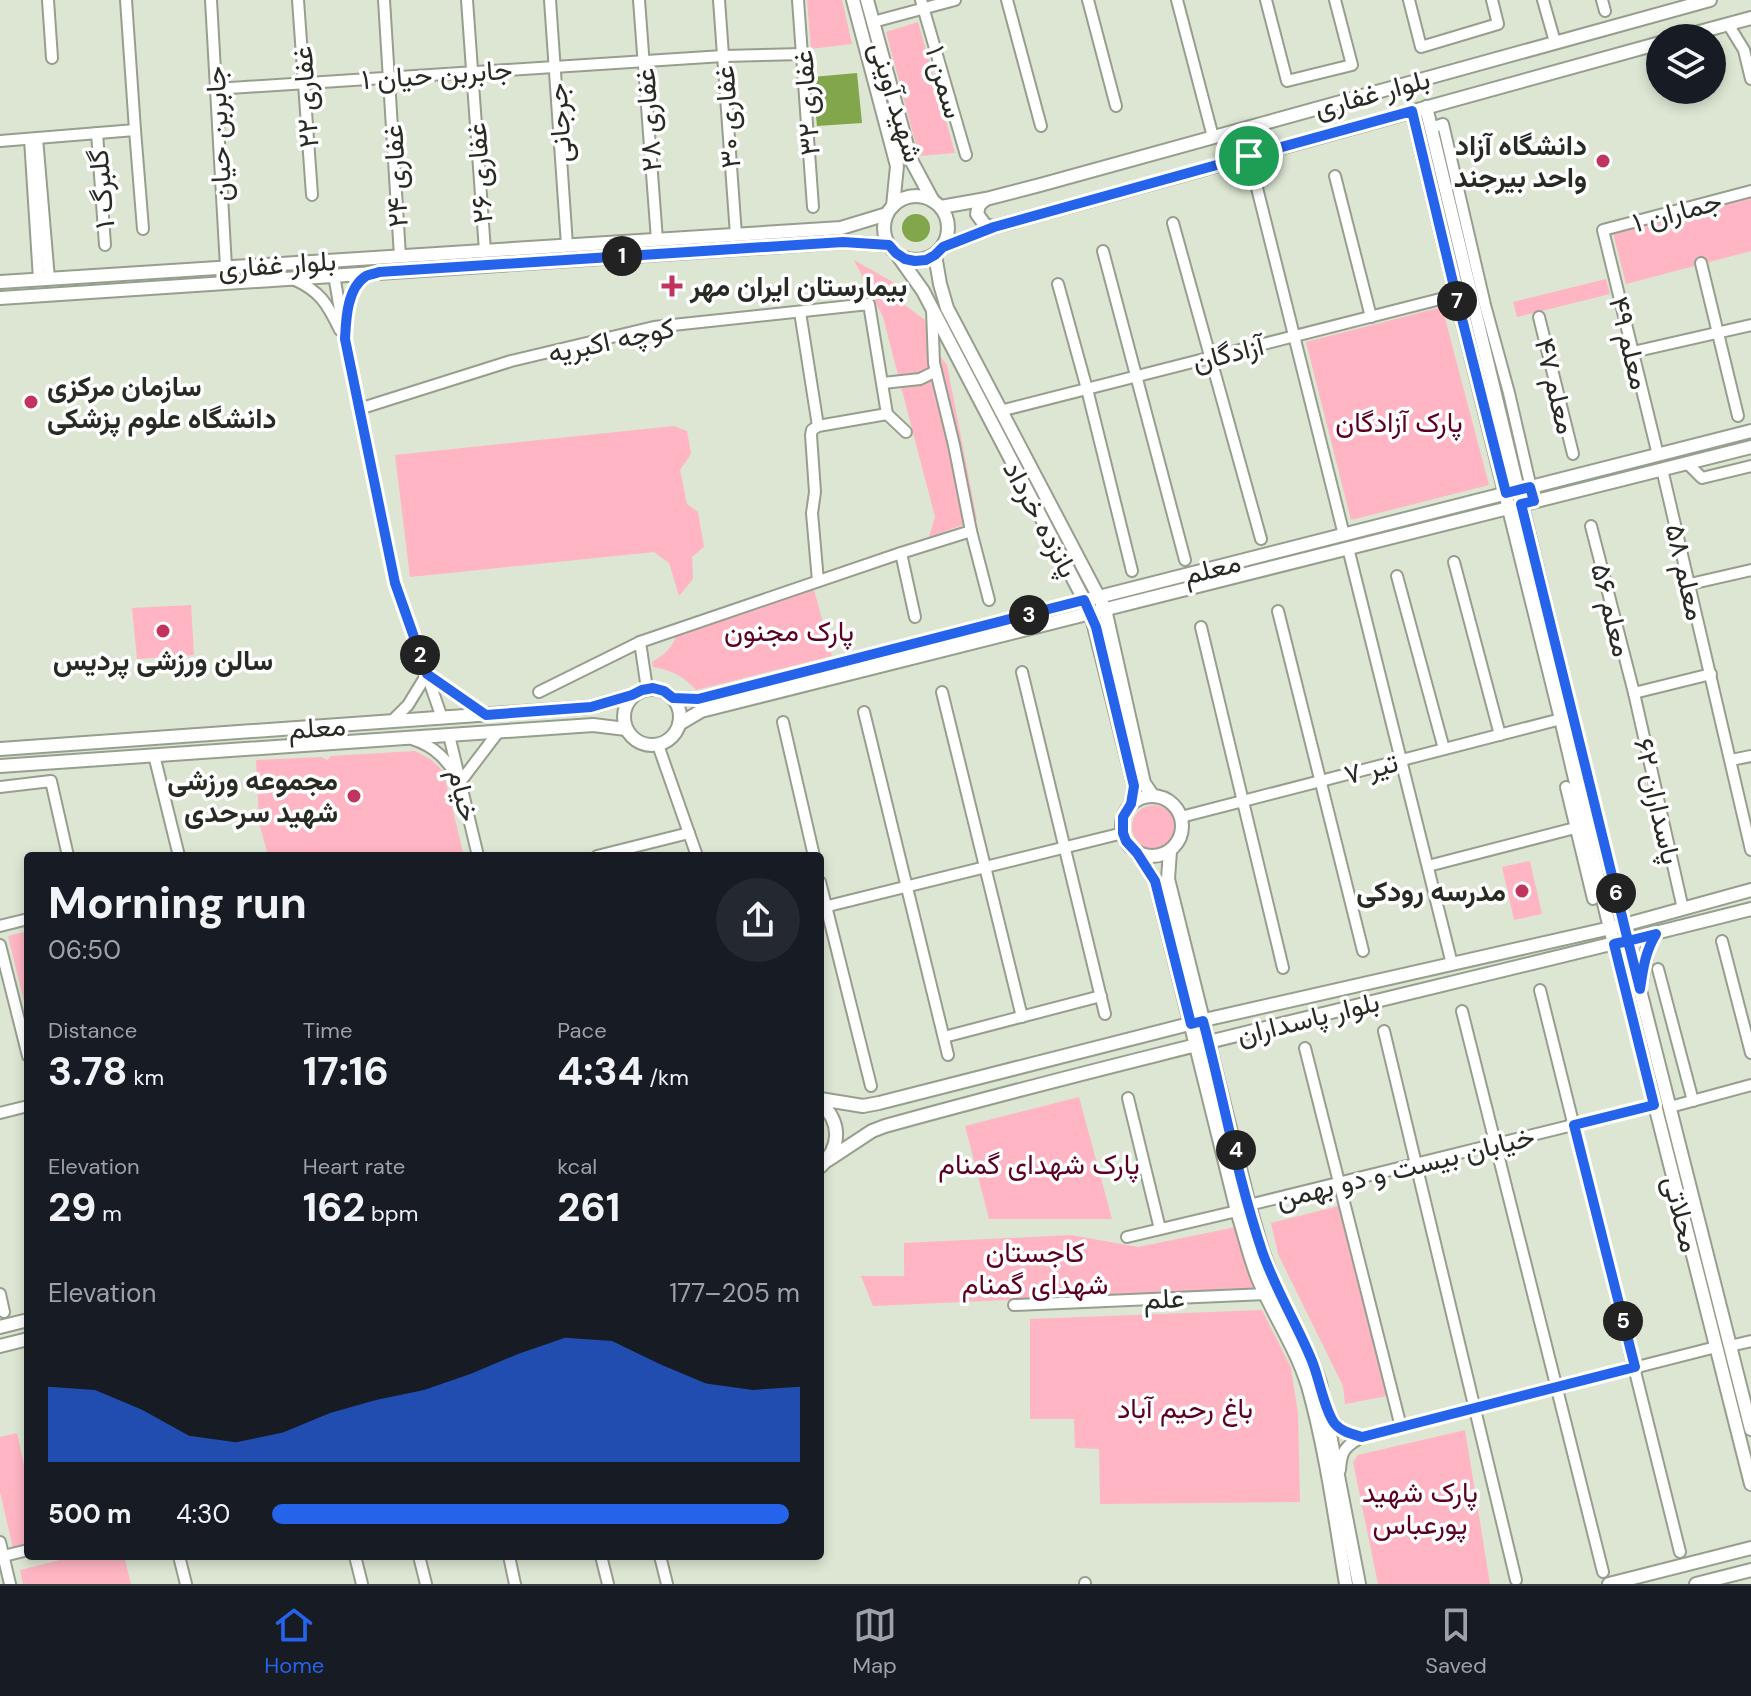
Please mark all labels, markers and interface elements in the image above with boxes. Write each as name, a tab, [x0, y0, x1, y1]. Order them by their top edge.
map controls	[1646, 24, 1726, 104]
button: layers	[1646, 24, 1726, 104]
street label: شهید آوینی	[861, 38, 932, 167]
street label: سمن ۱	[917, 42, 972, 123]
street label: غفاری ۲۲	[283, 45, 328, 149]
street label: غفاری ۳۲	[784, 49, 829, 157]
street label: جابربن حیان ۱	[360, 51, 514, 98]
street label: بلوار غفاری	[1310, 60, 1434, 127]
street label: غفاری ۳۰	[705, 64, 750, 170]
street label: جابربن حیان	[196, 65, 241, 203]
street label: غفاری ۲۸	[626, 67, 671, 173]
street label: جرجانی	[538, 82, 581, 164]
street label: غفاری ۲۶	[458, 121, 501, 225]
pin	[1215, 122, 1283, 190]
street label: غفاری ۲۴	[374, 123, 417, 229]
place label: دانشگاه آزاد واحد بیرجند	[1454, 127, 1587, 196]
icon: arrive	[1227, 134, 1271, 178]
street label: گلبرگ ۱	[80, 148, 123, 230]
marker: دانشگاه آزاد واحد بیرجند	[1594, 152, 1612, 170]
street label: جماران ۱	[1628, 182, 1726, 241]
pin: 1	[602, 236, 642, 276]
text: 1	[618, 241, 626, 270]
street label: بلوار غفاری	[217, 242, 337, 287]
place label: بیمارستان ایران مهر	[689, 268, 907, 305]
marker: بیمارستان ایران مهر	[661, 275, 683, 297]
pin: 7	[1437, 281, 1477, 321]
text: 7	[1451, 286, 1463, 315]
street label: معلم ۴۹	[1600, 293, 1659, 393]
street label: کوچه اکبریه	[545, 309, 678, 372]
street label: آزادگان	[1188, 326, 1270, 380]
street label: معلم ۴۷	[1526, 334, 1585, 438]
place label: سازمان مرکزی دانشگاه علوم پزشکی	[47, 368, 276, 438]
marker: سازمان مرکزی دانشگاه علوم پزشکی	[22, 393, 40, 411]
park label: پارک آزادگان	[1335, 404, 1463, 441]
street label: پانزده خرداد	[994, 454, 1087, 584]
street label: معلم ۵۸	[1656, 520, 1715, 624]
street label: معلم	[1180, 544, 1245, 593]
street label: معلم ۵۶	[1582, 559, 1641, 661]
pin: 3	[1009, 595, 1049, 635]
text: 3	[1022, 600, 1036, 629]
park label: پارک مجنون	[724, 613, 854, 650]
marker: سالن ورزشی پردیس	[154, 622, 172, 640]
pin: 2	[400, 635, 440, 675]
text: 2	[414, 640, 426, 669]
place label: سالن ورزشی پردیس	[53, 642, 273, 680]
street label: معلم	[287, 707, 347, 748]
street label: پاسداران ۶۲	[1625, 734, 1690, 868]
street label: ۷ تیر	[1340, 744, 1402, 793]
place label: مجموعه ورزشی شهید سرحدی	[167, 762, 338, 831]
street label: خیام	[439, 765, 488, 825]
marker: مجموعه ورزشی شهید سرحدی	[345, 787, 363, 805]
place label: مدرسه رودکی	[1356, 873, 1506, 910]
pin: 6	[1596, 873, 1636, 913]
text: Morning run	[48, 874, 307, 932]
button: share	[716, 878, 800, 962]
text: 6	[1609, 878, 1623, 907]
marker: مدرسه رودکی	[1513, 882, 1531, 900]
text: 06:50	[48, 933, 121, 967]
street label: بلوار پاسداران	[1233, 983, 1383, 1054]
text: Distance	[48, 1016, 137, 1045]
text: Time	[303, 1016, 352, 1045]
text: Pace	[557, 1016, 607, 1045]
text: 3.78	[48, 1045, 128, 1097]
text: 17:16	[303, 1045, 389, 1097]
text: 4:34	[557, 1045, 644, 1097]
text: km	[128, 1063, 164, 1092]
text: /km	[644, 1063, 689, 1092]
street label: خیابان بیست و دو بهمن	[1272, 1117, 1538, 1218]
pin: 4	[1216, 1130, 1256, 1170]
text: 4	[1229, 1135, 1243, 1164]
park label: پارک شهدای گمنام	[938, 1146, 1140, 1183]
text: Elevation	[48, 1152, 140, 1181]
text: Heart rate	[303, 1152, 405, 1181]
text: kcal	[557, 1152, 597, 1181]
street label: محلاتی	[1654, 1172, 1709, 1256]
text: 29	[48, 1181, 96, 1233]
text: 162	[303, 1181, 365, 1233]
text: 261	[557, 1181, 620, 1233]
text: m	[96, 1199, 122, 1228]
text: bpm	[365, 1199, 418, 1228]
park label: کاجستان شهدای گمنام	[962, 1234, 1108, 1303]
text: Elevation	[48, 1276, 156, 1310]
text: 177–205 m	[669, 1276, 800, 1310]
street label: علم	[1142, 1279, 1186, 1318]
pin: 5	[1603, 1301, 1643, 1341]
text: 5	[1616, 1306, 1630, 1335]
park label: باغ رحیم آباد	[1117, 1390, 1253, 1427]
park label: پارک شهید پورعباس	[1362, 1474, 1478, 1543]
text: 500 m	[48, 1497, 131, 1531]
text: 4:30	[176, 1497, 230, 1531]
tab: Home	[264, 1603, 324, 1680]
tab: Map	[853, 1603, 897, 1680]
tab: Saved	[1425, 1603, 1487, 1680]

